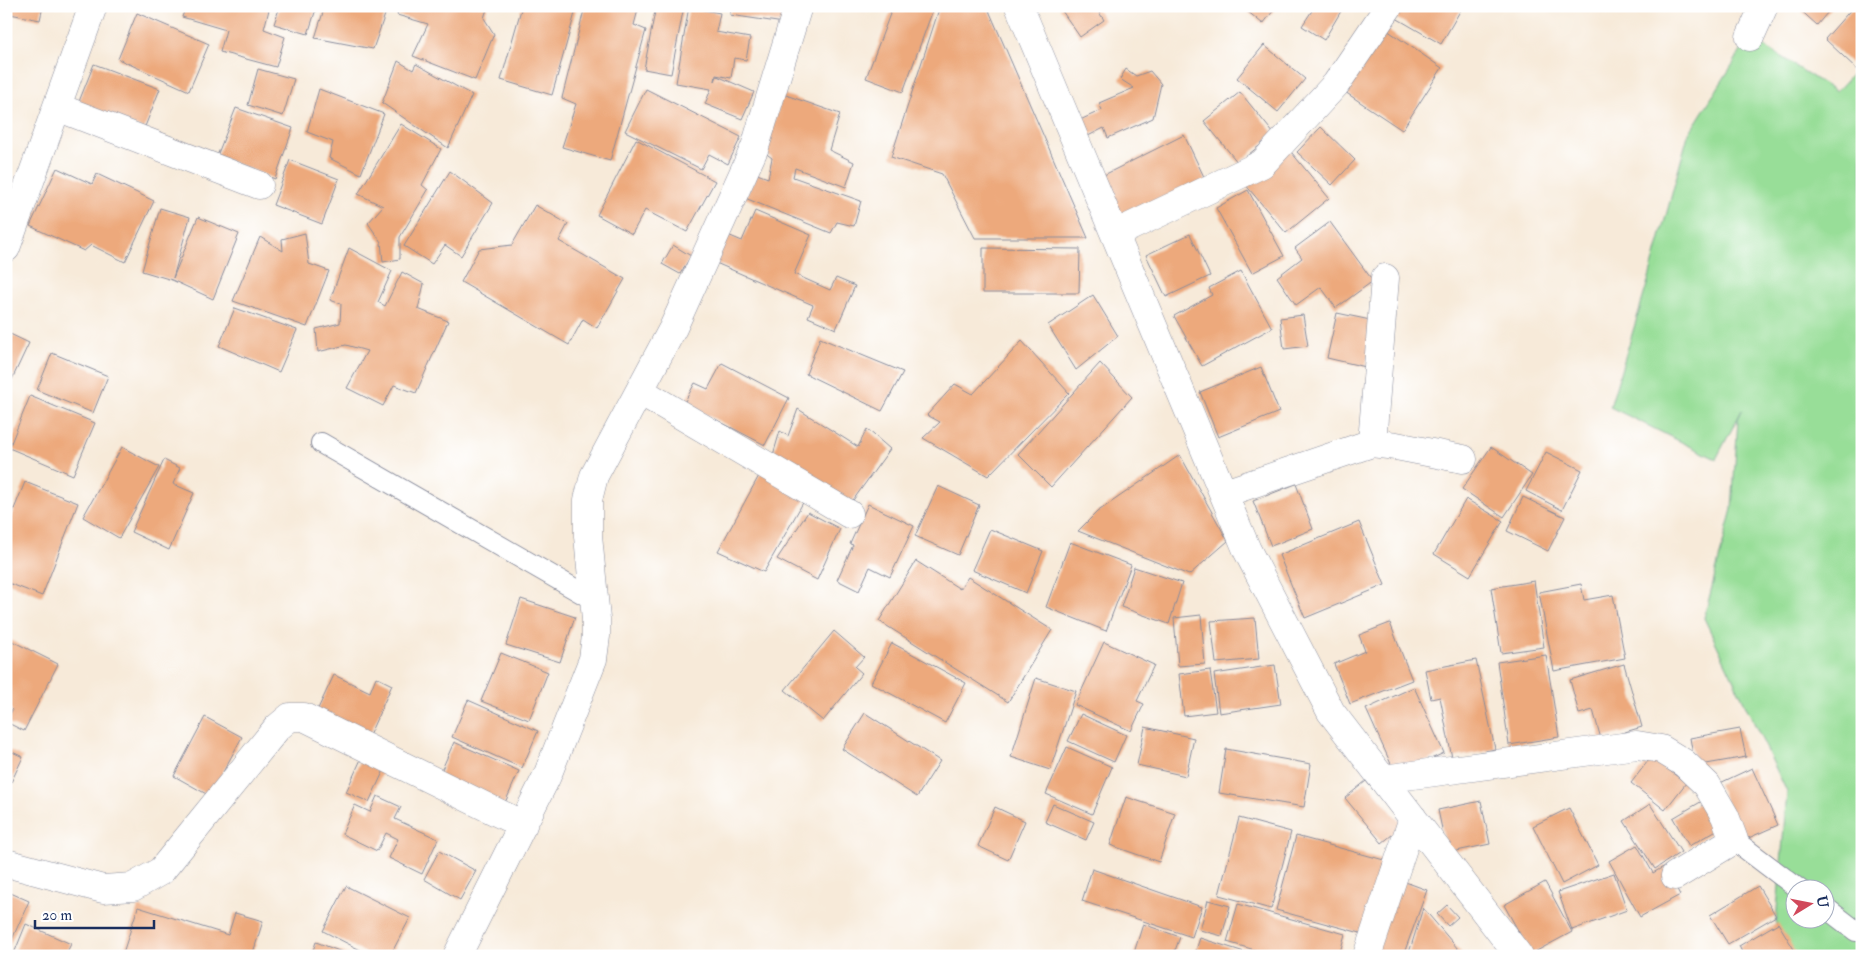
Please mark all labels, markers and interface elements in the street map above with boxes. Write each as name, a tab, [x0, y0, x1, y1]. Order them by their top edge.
north arrow	[1786, 880, 1836, 930]
text: U	[1813, 895, 1832, 909]
scale bar	[35, 897, 154, 929]
text: 20 m	[42, 906, 72, 925]

